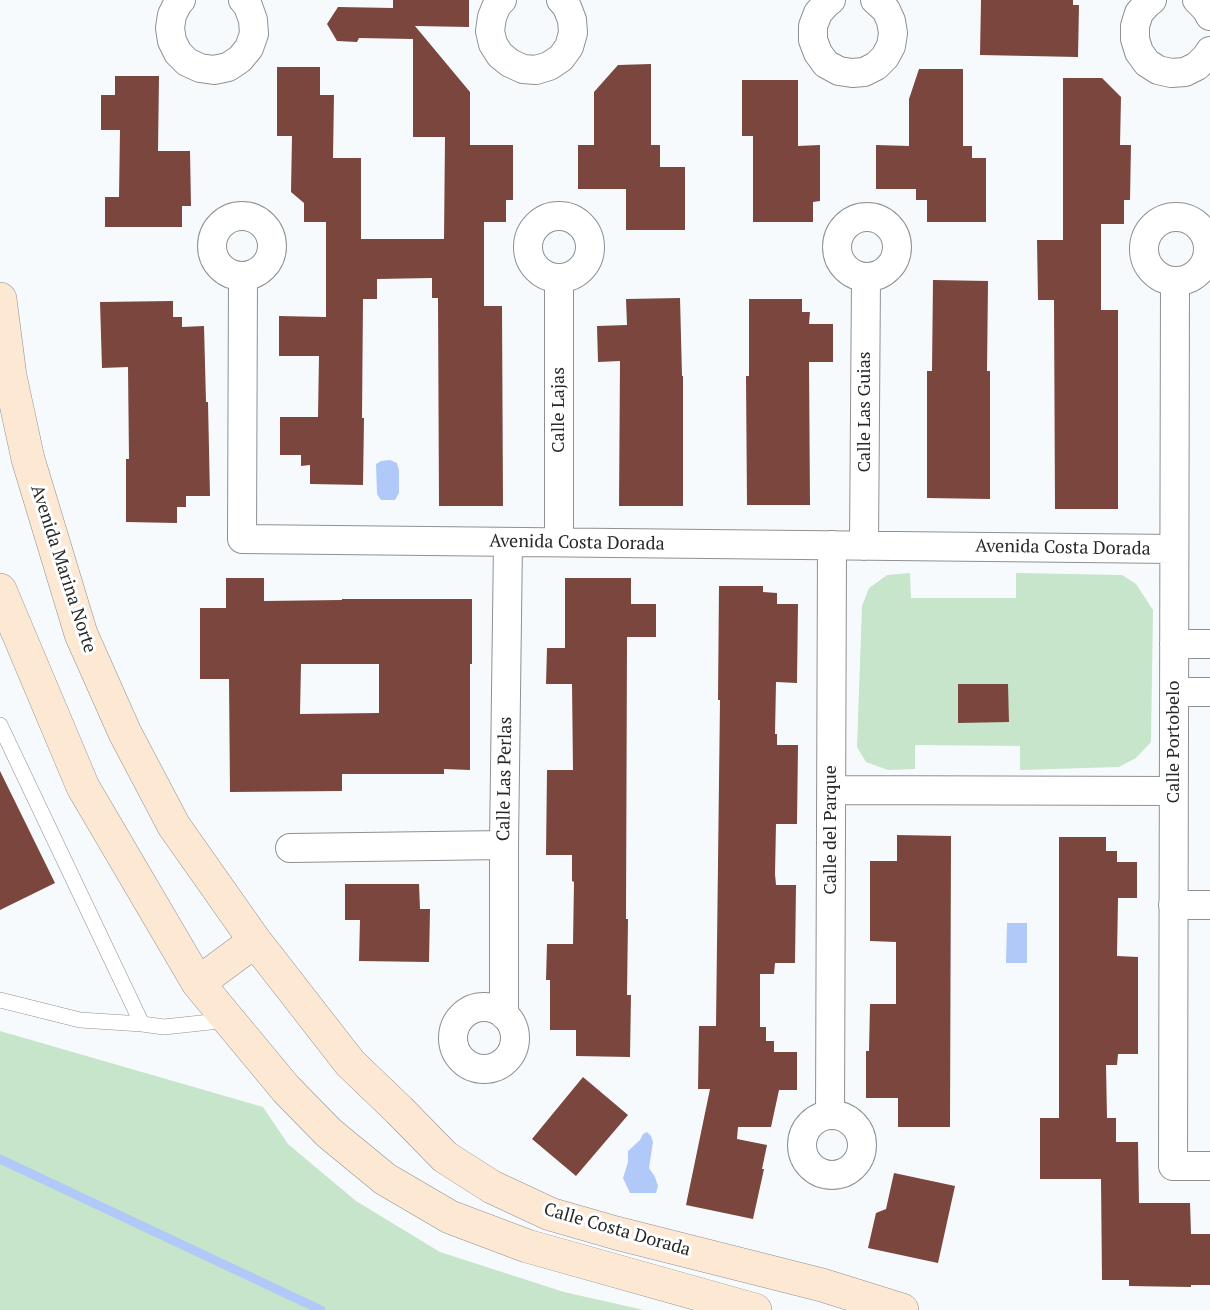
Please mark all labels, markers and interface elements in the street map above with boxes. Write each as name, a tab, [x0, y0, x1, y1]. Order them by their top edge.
street label: Calle Las Guias	[854, 351, 876, 473]
street label: Calle Lajas	[548, 367, 570, 453]
street label: Avenida Marina Norte	[26, 482, 100, 656]
street label: Avenida Costa Dorada	[489, 531, 665, 555]
street label: Avenida Costa Dorada	[975, 536, 1151, 560]
street label: Calle Portobelo	[1163, 681, 1185, 803]
street label: Calle Las Perlas	[493, 717, 517, 841]
street label: Calle del Parque	[820, 765, 842, 895]
street label: Calle Costa Dorada	[541, 1199, 693, 1261]

